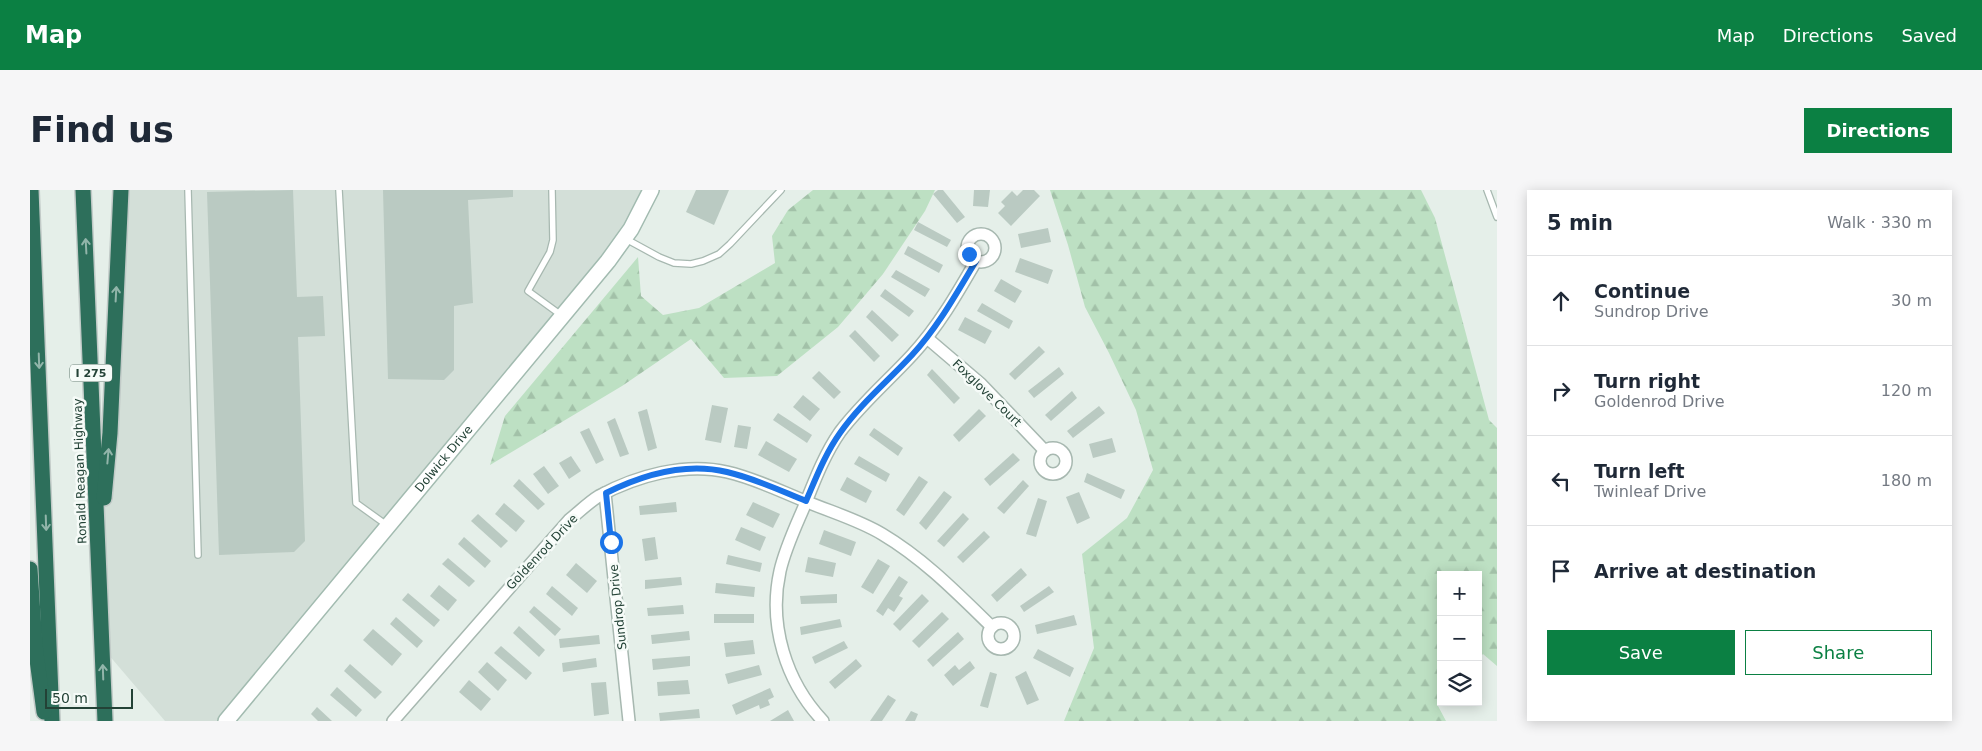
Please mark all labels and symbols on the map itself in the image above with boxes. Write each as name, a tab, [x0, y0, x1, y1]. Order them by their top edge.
one-way arrow	[81, 238, 90, 254]
route end	[958, 243, 981, 266]
one-way arrow	[111, 286, 121, 302]
one-way arrow	[35, 353, 44, 369]
street label: Foxglove Court	[950, 357, 1024, 430]
road number: I 275	[70, 364, 112, 382]
street label: Ronald Reagan Highway	[70, 398, 90, 544]
street label: Dolwick Drive	[412, 422, 476, 495]
one-way arrow	[103, 448, 113, 464]
street label: Goldenrod Drive	[503, 511, 581, 593]
one-way arrow	[41, 515, 50, 531]
route start	[600, 531, 623, 554]
street label: Sundrop Drive	[607, 564, 629, 650]
one-way arrow	[98, 665, 107, 681]
scale bar	[45, 686, 132, 709]

